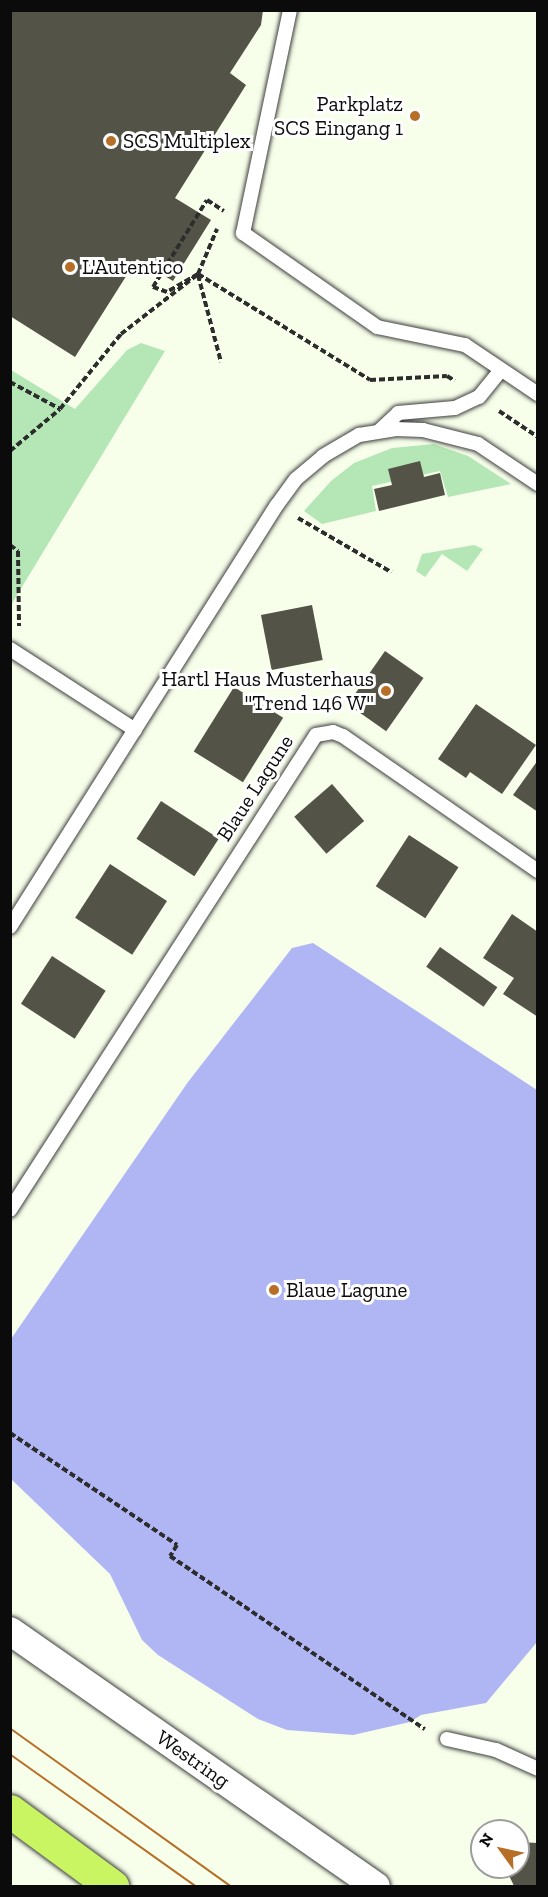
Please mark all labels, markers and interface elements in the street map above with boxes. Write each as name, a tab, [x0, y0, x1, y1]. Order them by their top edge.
place label: Parkplatz SCS Eingang 1	[274, 91, 403, 141]
marker: Parkplatz SCS Eingang 1	[408, 109, 422, 123]
place label: SCS Multiplex	[123, 128, 250, 154]
marker: SCS Multiplex	[104, 134, 118, 148]
place label: L'Autentico	[82, 254, 183, 280]
marker: L'Autentico	[63, 260, 77, 274]
place label: Hartl Haus Musterhaus "Trend 146 W"	[161, 666, 374, 716]
marker: Hartl Haus Musterhaus "Trend 146 W"	[379, 684, 393, 698]
street label: Blaue Lagune	[211, 730, 299, 846]
place label: Blaue Lagune	[286, 1277, 407, 1303]
marker: Blaue Lagune	[267, 1283, 281, 1297]
street label: Westring	[151, 1725, 235, 1793]
north arrow	[470, 1819, 530, 1879]
text: N	[475, 1830, 497, 1850]

